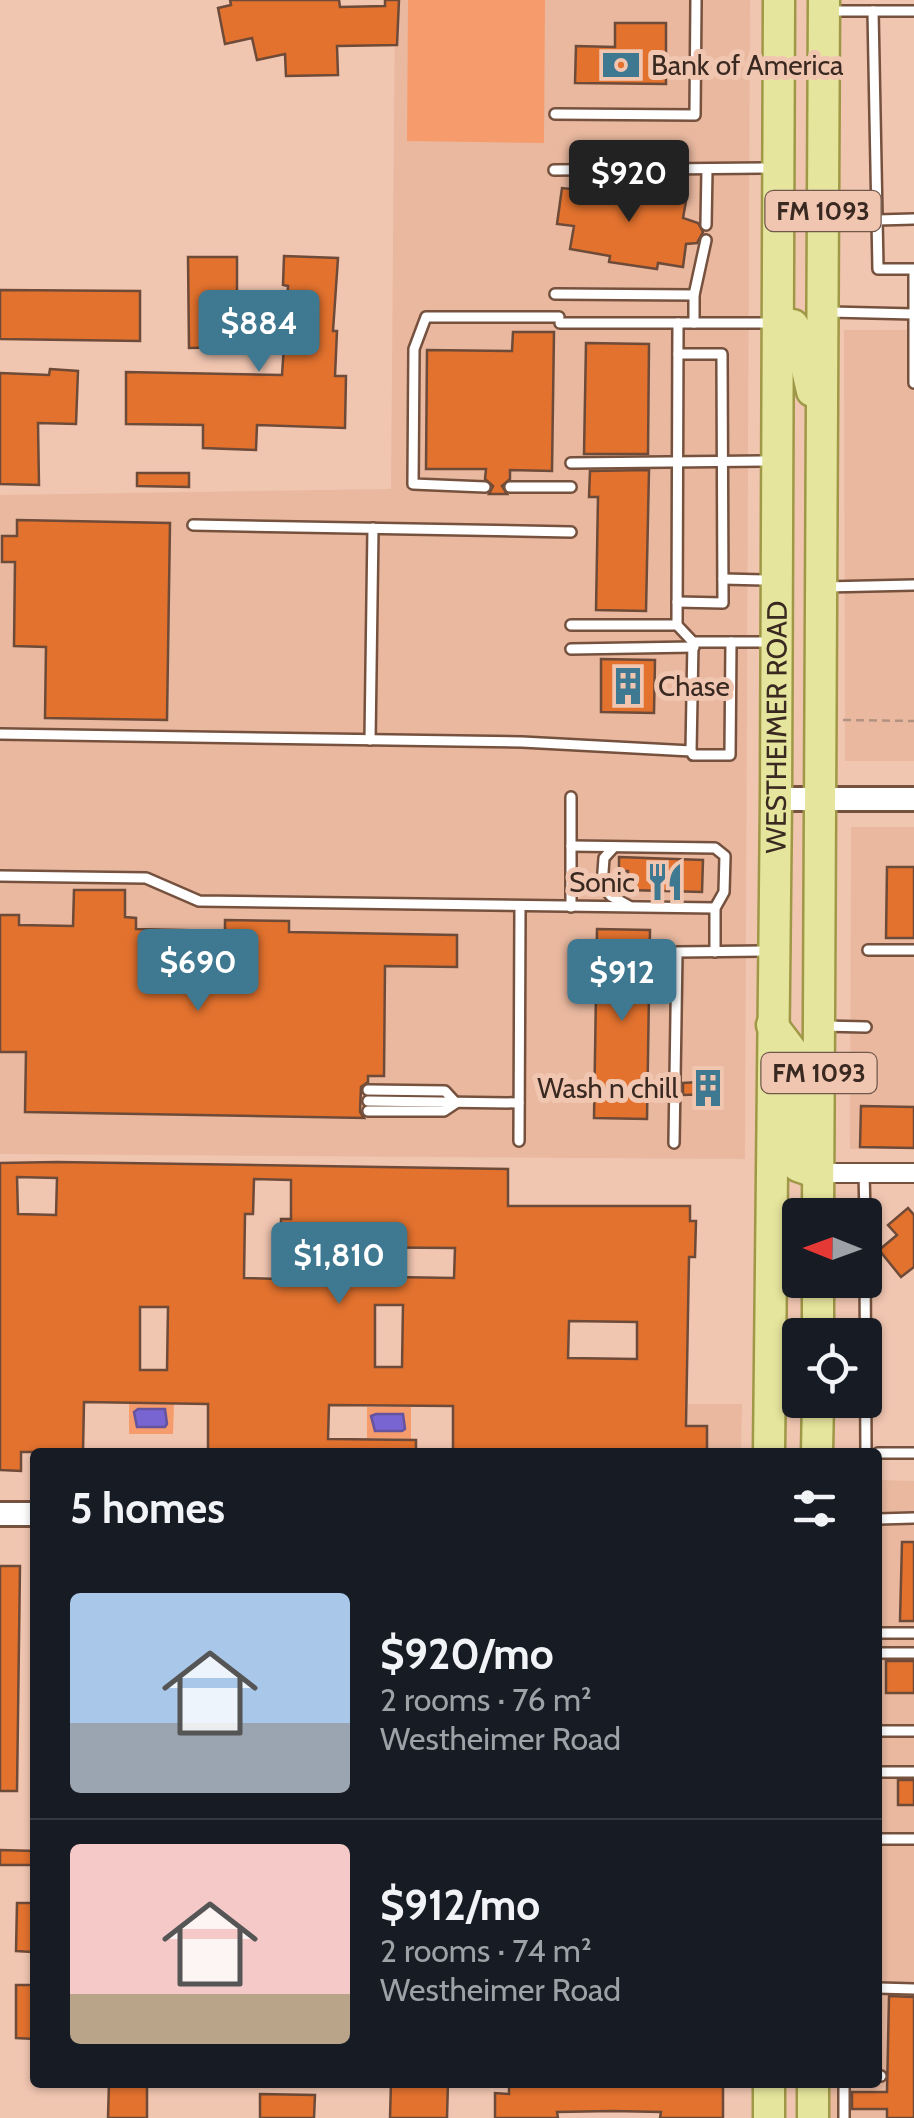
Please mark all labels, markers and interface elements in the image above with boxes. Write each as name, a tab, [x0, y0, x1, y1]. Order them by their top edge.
bank icon: Bank of America	[600, 44, 642, 86]
place label: Bank of America	[651, 48, 844, 82]
pin: $920	[570, 140, 688, 225]
text: $920	[591, 153, 667, 192]
road number: FM 1093	[766, 191, 880, 231]
pin: $884	[200, 290, 318, 375]
text: $884	[220, 303, 298, 342]
street label: WESTHEIMER ROAD	[758, 601, 794, 854]
building icon: Chase	[607, 665, 649, 707]
place label: Chase	[658, 669, 730, 703]
restaurant icon: Sonic	[644, 861, 686, 903]
place label: Sonic	[569, 865, 635, 899]
pin: $690	[139, 929, 257, 1014]
pin: $912	[563, 939, 681, 1024]
text: $690	[159, 942, 237, 981]
text: $912	[589, 952, 655, 991]
road number: FM 1093	[762, 1053, 876, 1093]
building icon: Wash n chill	[687, 1067, 729, 1109]
place label: Wash n chill	[537, 1071, 678, 1105]
north arrow	[782, 1198, 882, 1298]
map controls	[782, 1198, 882, 1418]
pin: $1,810	[258, 1222, 420, 1307]
text: $1,810	[293, 1235, 385, 1274]
button: locate	[782, 1318, 882, 1418]
icon: filters	[787, 1481, 842, 1536]
text: 5 homes	[70, 1482, 225, 1534]
text: $920/mo	[380, 1628, 554, 1680]
icon: home	[150, 1633, 270, 1753]
text: 2 rooms · 76 m²	[380, 1680, 592, 1719]
text: Westheimer Road	[380, 1719, 621, 1758]
text: $912/mo	[380, 1879, 540, 1931]
icon: home	[150, 1884, 270, 2004]
text: 2 rooms · 74 m²	[380, 1931, 592, 1970]
text: Westheimer Road	[380, 1970, 621, 2009]

